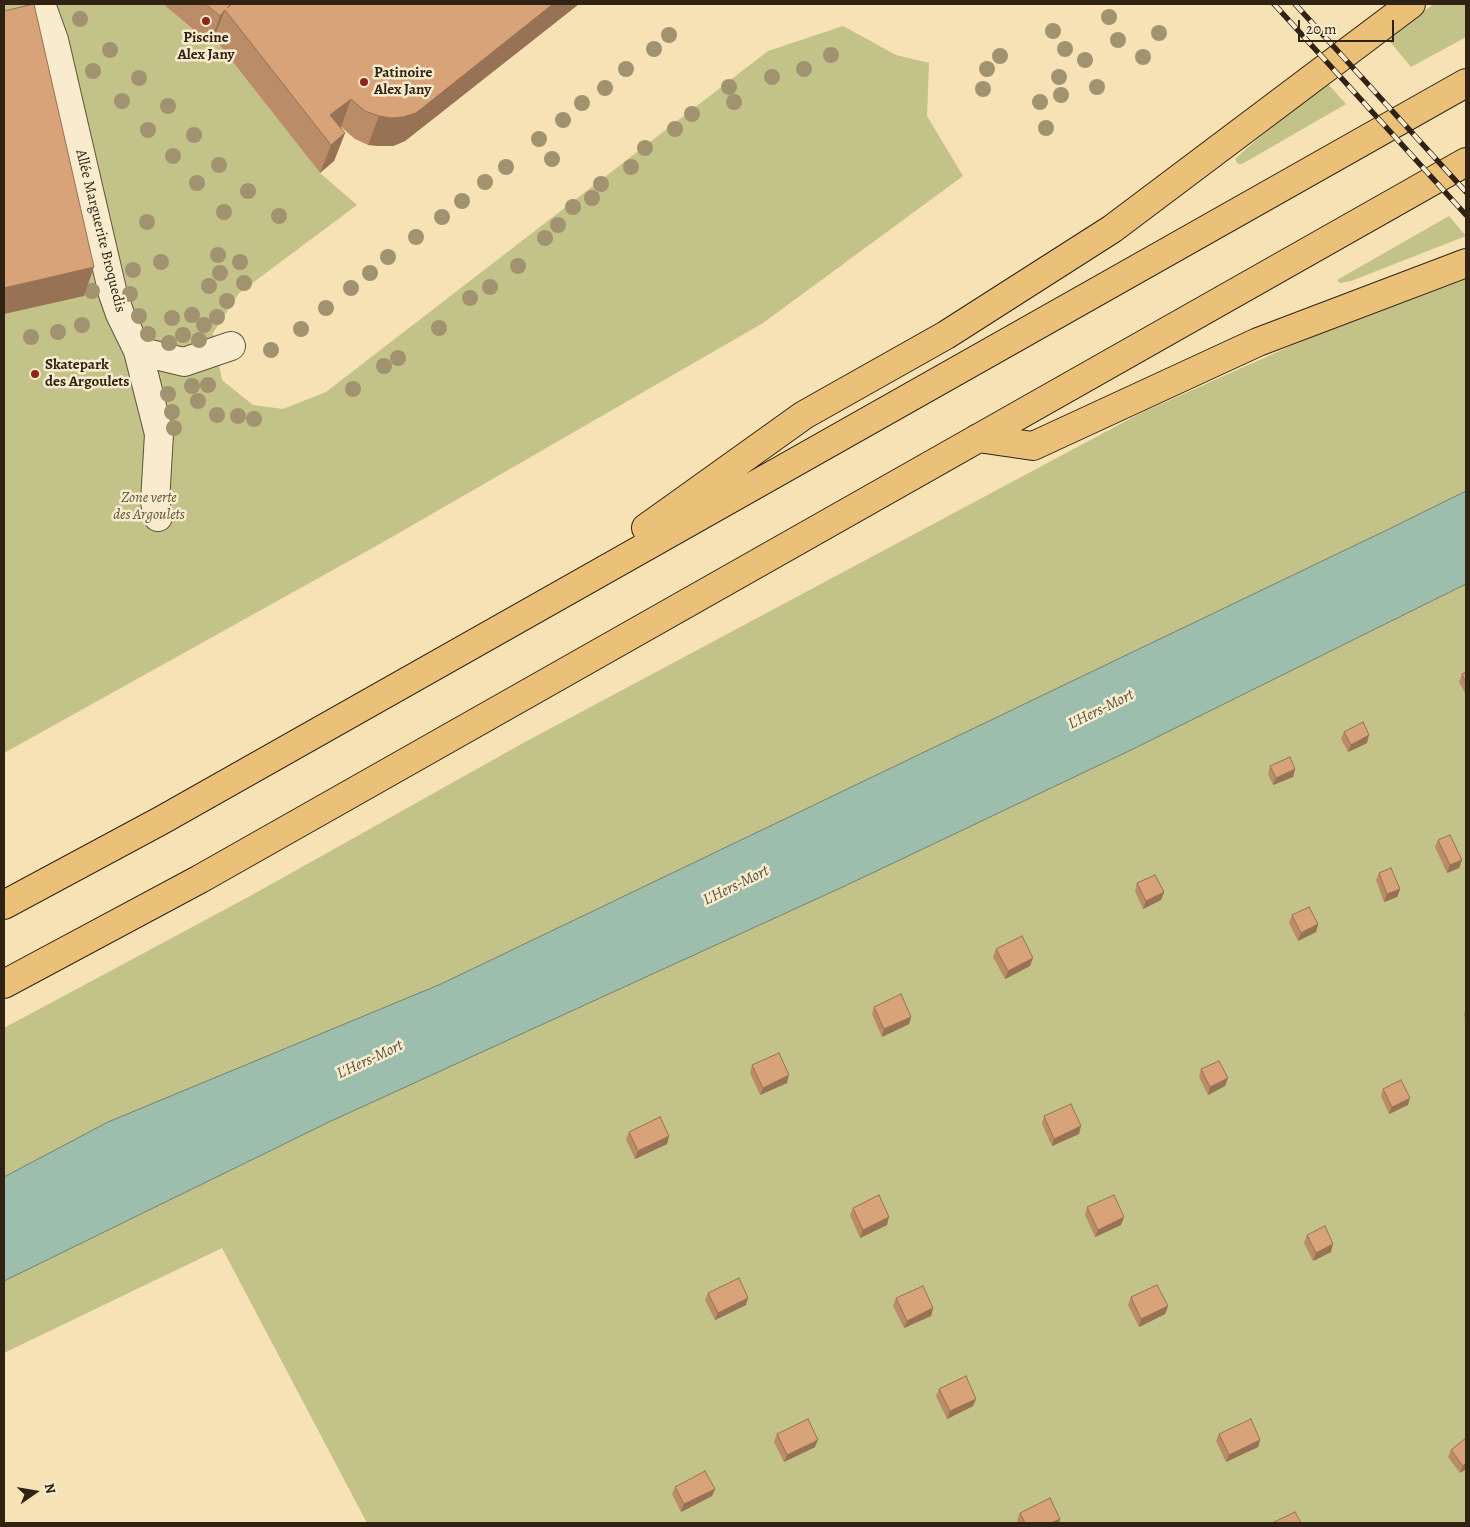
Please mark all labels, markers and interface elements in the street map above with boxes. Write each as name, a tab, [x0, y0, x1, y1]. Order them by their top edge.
scale bar	[1300, 10, 1396, 42]
marker: Piscine Alex Jany	[200, 15, 212, 27]
text: 20 m	[1306, 19, 1337, 39]
place label: Piscine Alex Jany	[177, 29, 235, 64]
place label: Patinoire Alex Jany	[374, 64, 432, 99]
marker: Patinoire Alex Jany	[358, 76, 370, 88]
street label: Allée Marguerite Broquedis	[71, 148, 129, 314]
place label: Skatepark des Argoulets	[45, 356, 129, 391]
marker: Skatepark des Argoulets	[29, 368, 41, 380]
park label: Zone verte des Argoulets	[113, 489, 185, 524]
water label: L'Hers-Mort	[1065, 686, 1137, 734]
water label: L'Hers-Mort	[700, 862, 772, 910]
water label: L'Hers-Mort	[334, 1036, 406, 1084]
north arrow	[10, 1467, 60, 1517]
text: N	[40, 1481, 61, 1496]

